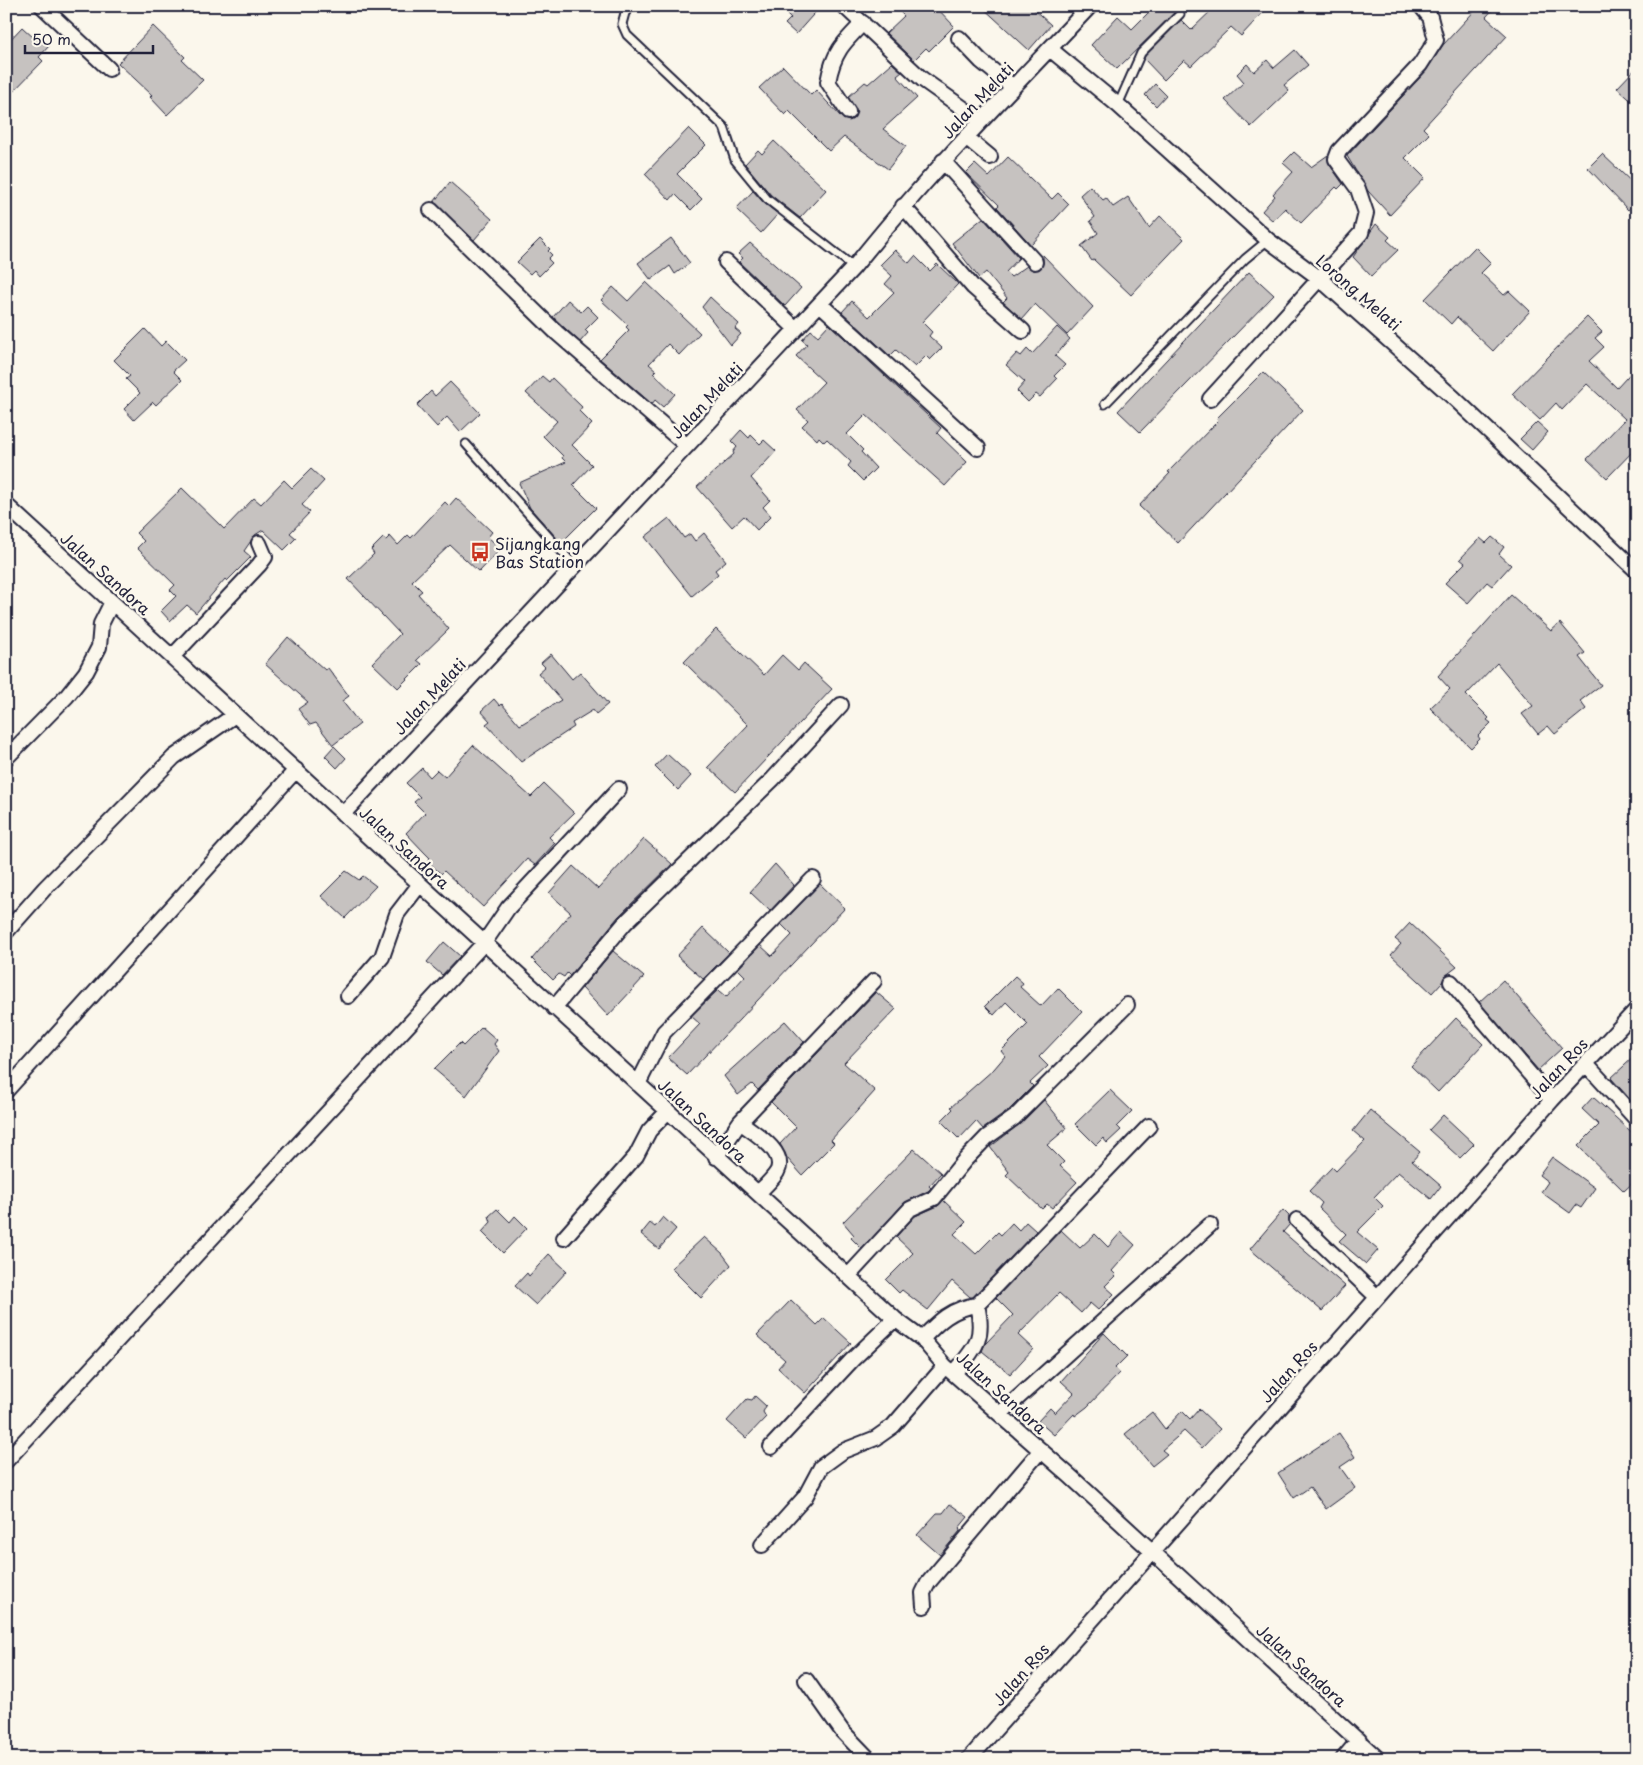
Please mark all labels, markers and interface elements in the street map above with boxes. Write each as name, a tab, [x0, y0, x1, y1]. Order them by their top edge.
scale bar	[25, 22, 152, 54]
text: 50 m	[32, 27, 71, 50]
street label: Jalan Melati	[935, 56, 1019, 144]
street label: Lorong Melati	[1311, 248, 1407, 336]
street label: Jalan Melati	[664, 356, 748, 444]
street label: Jalan Sandora	[56, 526, 156, 620]
place label: Sijangkang Bas Station	[495, 531, 584, 573]
bus stop icon: Sijangkang Bas Station	[469, 541, 491, 563]
street label: Jalan Melati	[387, 652, 471, 740]
street label: Jalan Sandora	[355, 800, 455, 894]
street label: Jalan Ros	[1523, 1032, 1593, 1104]
street label: Jalan Sandora	[653, 1072, 753, 1168]
street label: Jalan Ros	[1254, 1335, 1322, 1407]
street label: Jalan Sandora	[952, 1345, 1052, 1439]
street label: Jalan Sandora	[1252, 1618, 1352, 1712]
street label: Jalan Ros	[986, 1637, 1054, 1711]

